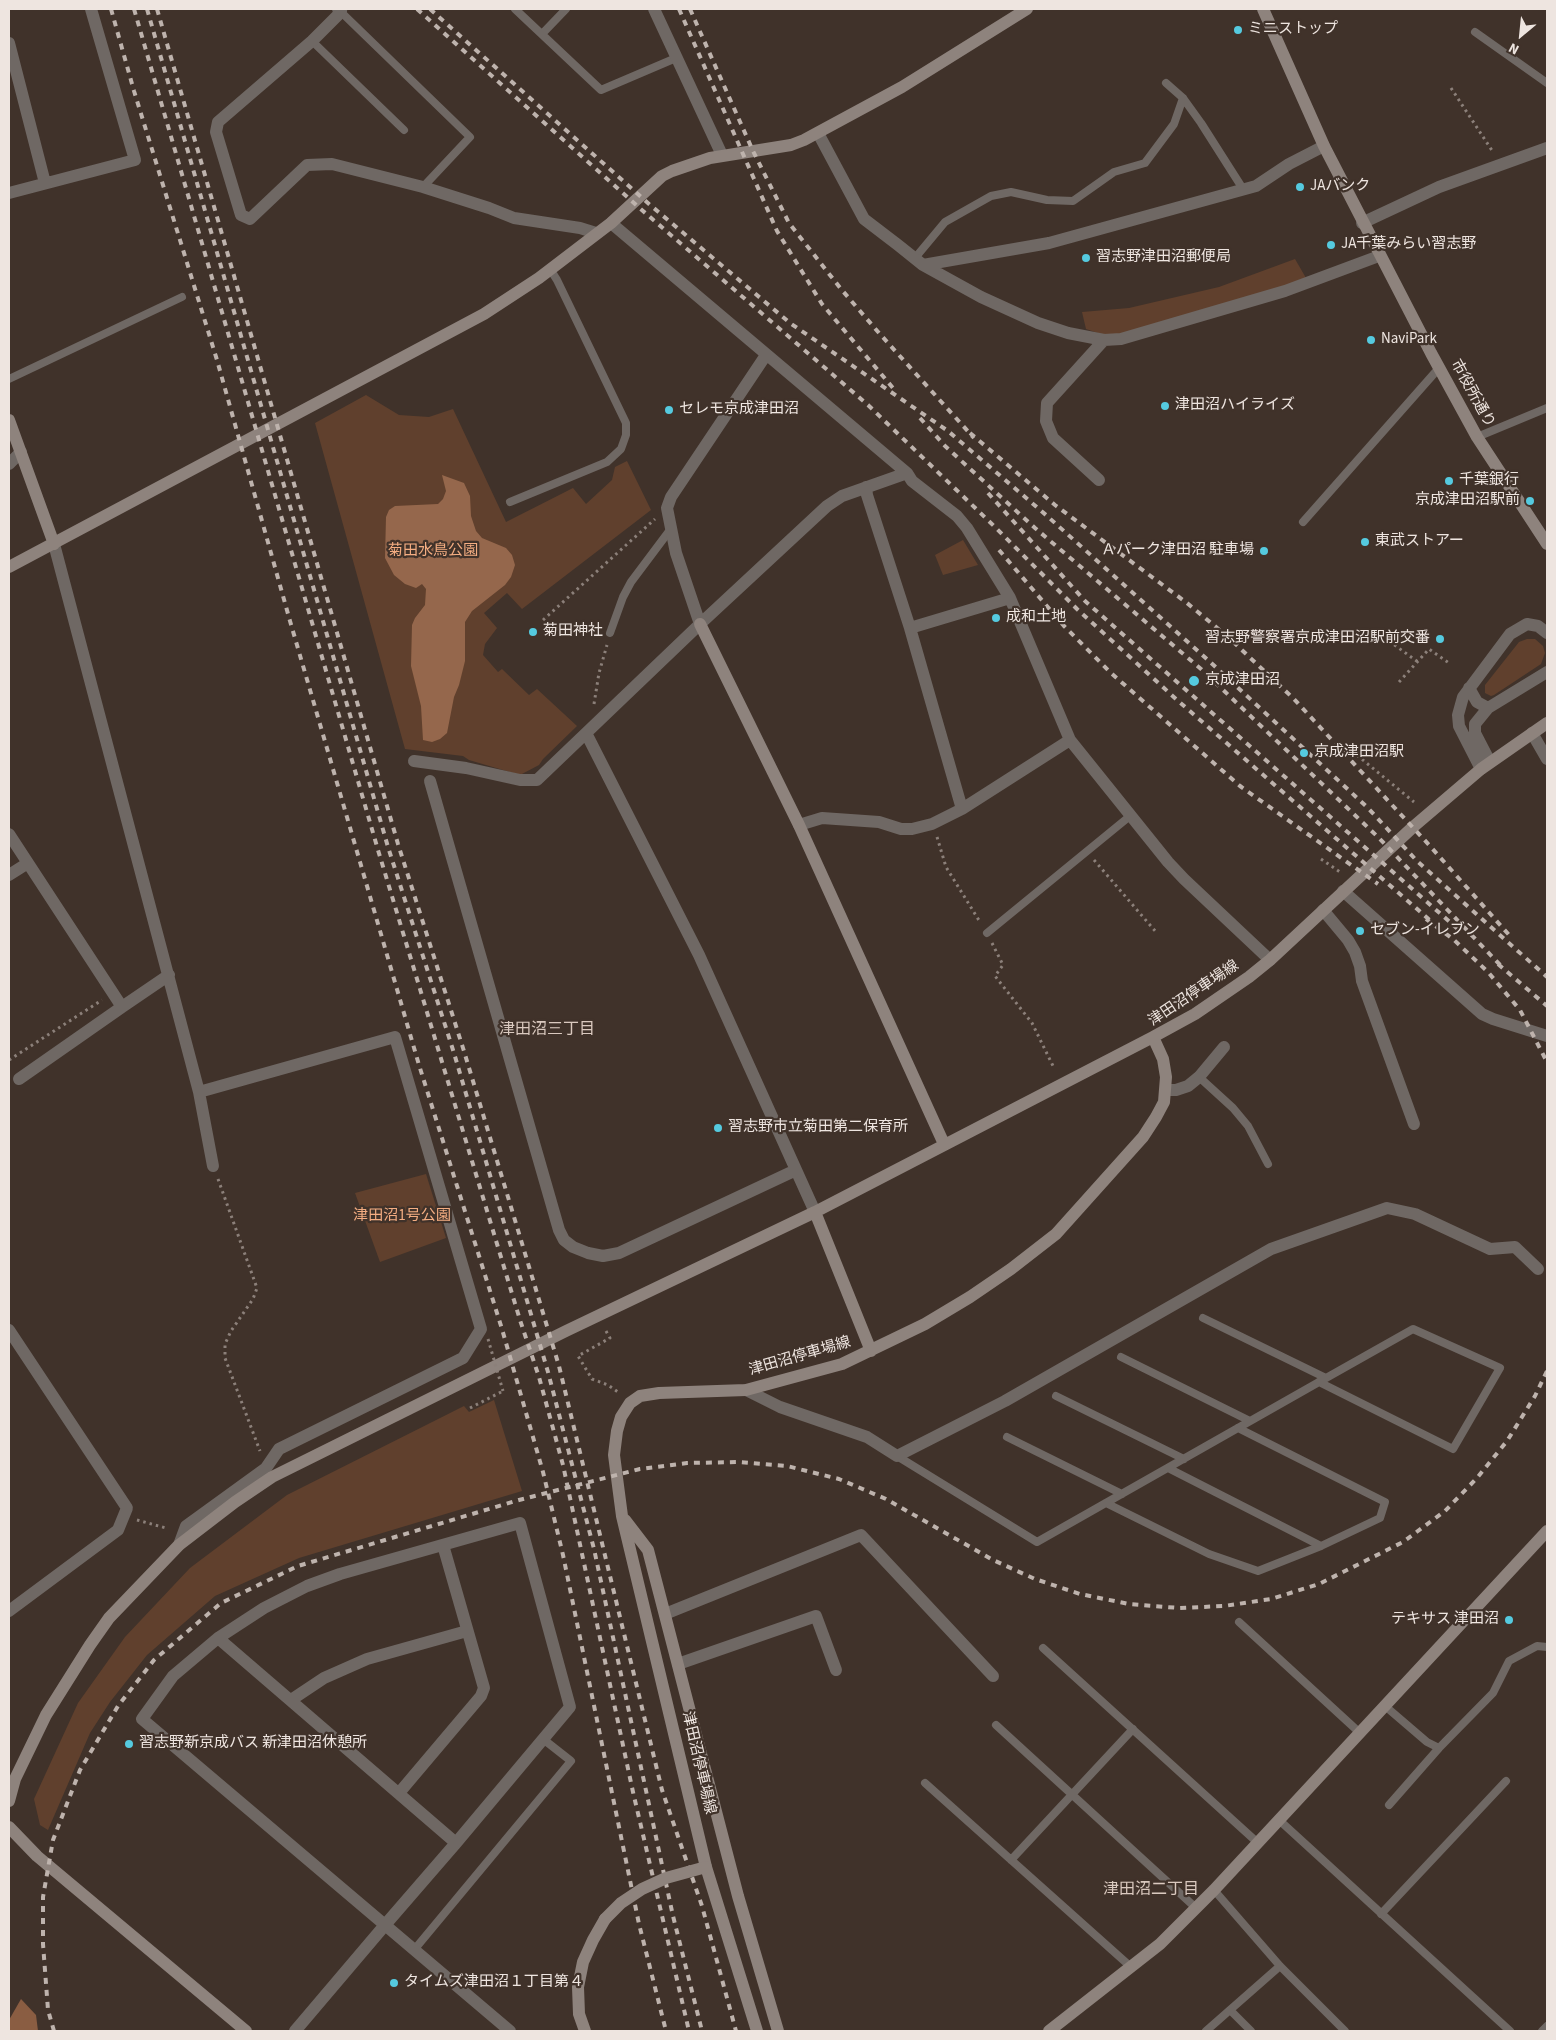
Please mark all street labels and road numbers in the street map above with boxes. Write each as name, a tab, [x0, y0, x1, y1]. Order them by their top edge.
street label: 市役所通り	[1446, 357, 1498, 431]
street label: 津田沼停車場線	[1145, 957, 1243, 1031]
street label: 津田沼停車場線	[747, 1334, 853, 1380]
street label: 津田沼停車場線	[677, 1710, 719, 1816]

